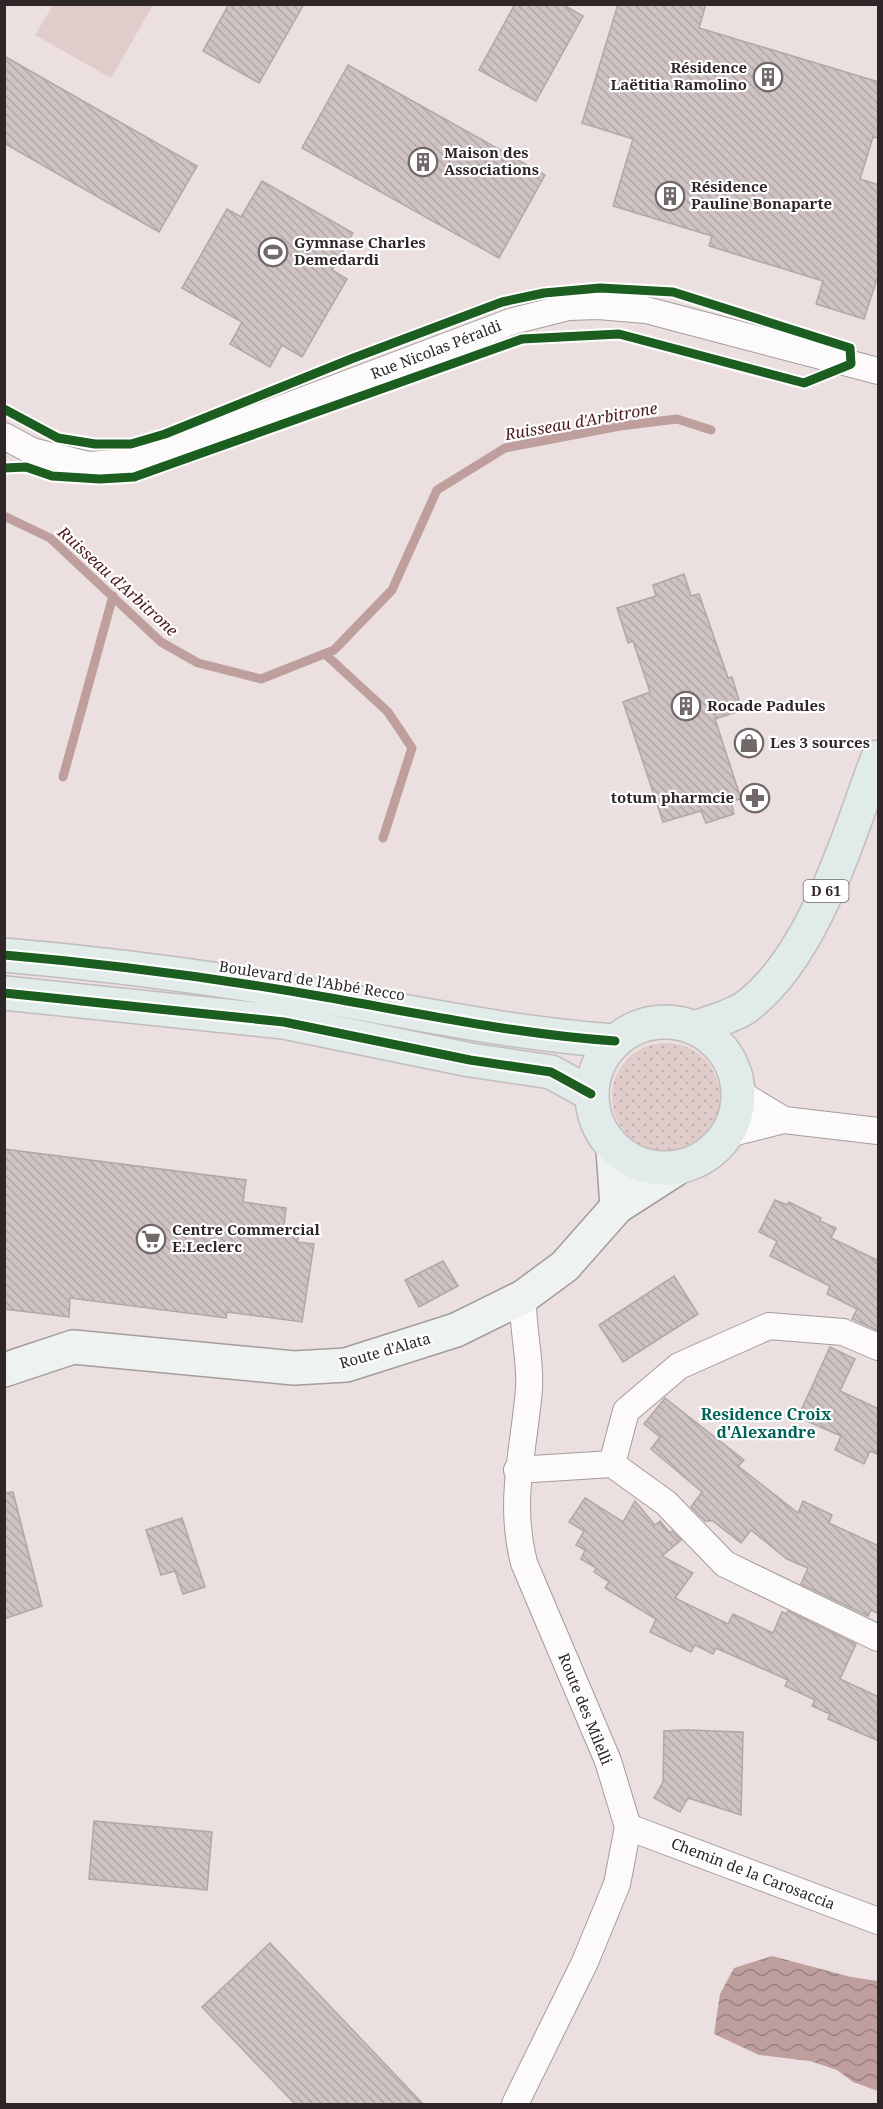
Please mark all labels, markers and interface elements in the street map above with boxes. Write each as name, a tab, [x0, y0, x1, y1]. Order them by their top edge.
place label: Résidence Laëtitia Ramolino	[611, 57, 747, 94]
building icon: Résidence Laëtitia Ramolino	[752, 61, 784, 93]
place label: Maison des Associations	[444, 142, 539, 179]
building icon: Maison des Associations	[407, 146, 439, 178]
place label: Résidence Pauline Bonaparte	[691, 176, 832, 213]
building icon: Résidence Pauline Bonaparte	[654, 180, 686, 212]
place label: Gymnase Charles Demedardi	[294, 232, 426, 269]
sports icon: Gymnase Charles Demedardi	[257, 236, 289, 268]
street label: Rue Nicolas Péraldi	[368, 315, 504, 383]
water label: Ruisseau d'Arbitrone	[502, 397, 659, 445]
water label: Ruisseau d'Arbitrone	[52, 520, 183, 641]
building icon: Rocade Padules	[670, 690, 702, 722]
place label: Rocade Padules	[707, 695, 825, 715]
shop icon: Les 3 sources	[733, 727, 765, 759]
place label: Les 3 sources	[770, 732, 870, 752]
pharmacy icon: totum pharmcie	[739, 782, 771, 814]
place label: totum pharmcie	[611, 787, 734, 807]
road number: D 61	[804, 880, 848, 902]
street label: Boulevard de l'Abbé Recco	[218, 955, 407, 1005]
place label: Centre Commercial E.Leclerc	[172, 1219, 320, 1256]
supermarket icon: Centre Commercial E.Leclerc	[135, 1223, 167, 1255]
street label: Route d'Alata	[337, 1327, 433, 1373]
district label: Residence Croix d'Alexandre	[701, 1403, 832, 1443]
street label: Route des Milelli	[554, 1650, 618, 1768]
street label: Chemin de la Carosaccia	[669, 1833, 838, 1914]

